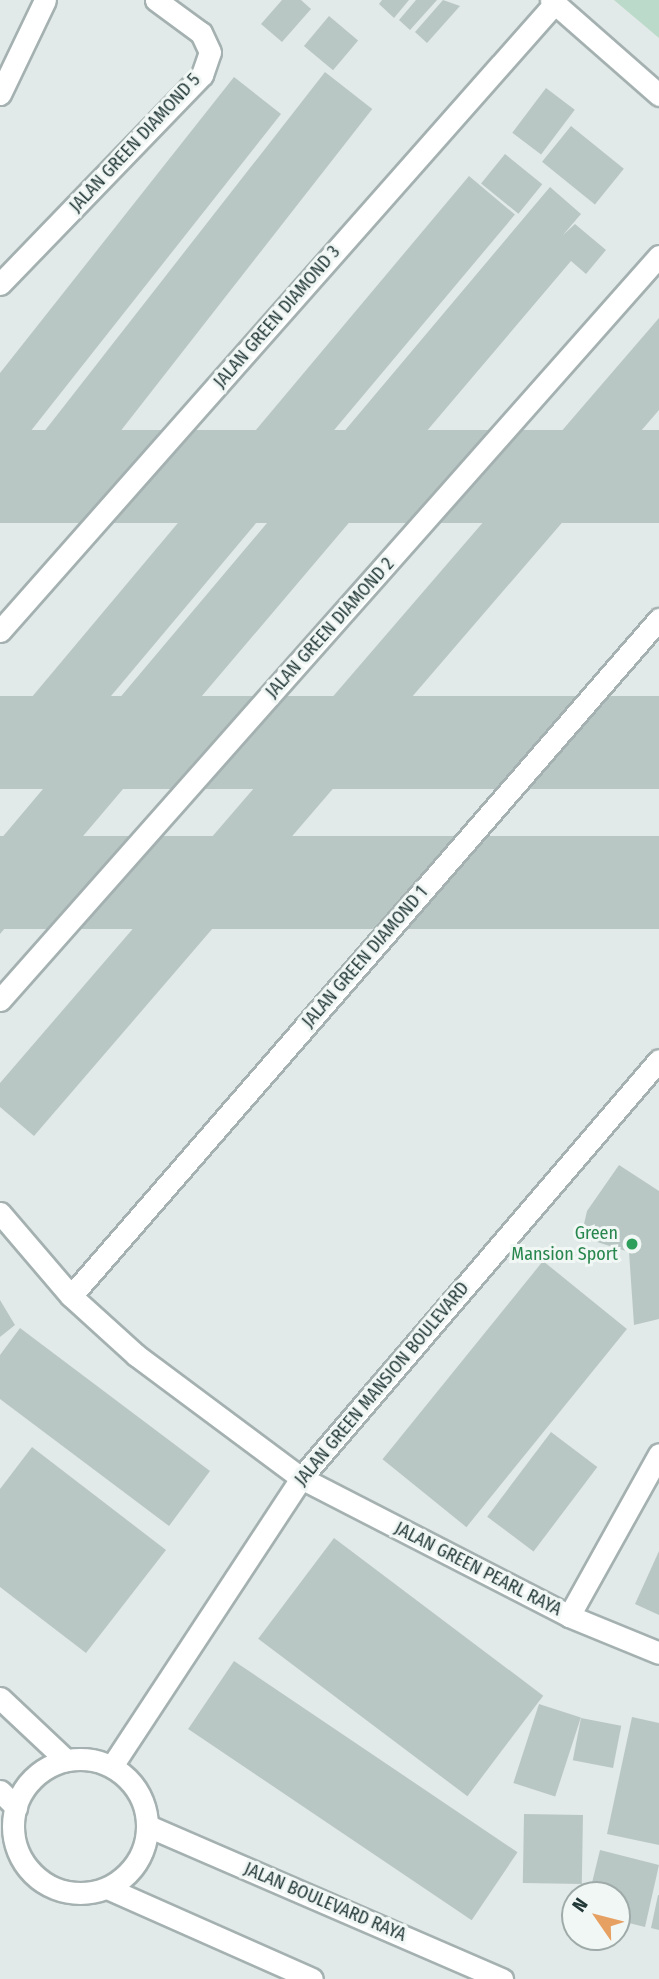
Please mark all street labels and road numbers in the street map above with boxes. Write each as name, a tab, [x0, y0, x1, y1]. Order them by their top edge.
street label: JALAN GREEN DIAMOND 5	[65, 69, 205, 217]
street label: JALAN GREEN DIAMOND 3	[209, 241, 345, 393]
street label: JALAN GREEN DIAMOND 2	[261, 553, 399, 703]
street label: JALAN GREEN DIAMOND 1	[298, 882, 432, 1032]
street label: JALAN GREEN MANSION BOULEVARD	[290, 1278, 474, 1490]
street label: JALAN GREEN PEARL RAYA	[391, 1518, 565, 1620]
street label: JALAN BOULEVARD RAYA	[241, 1858, 409, 1946]

